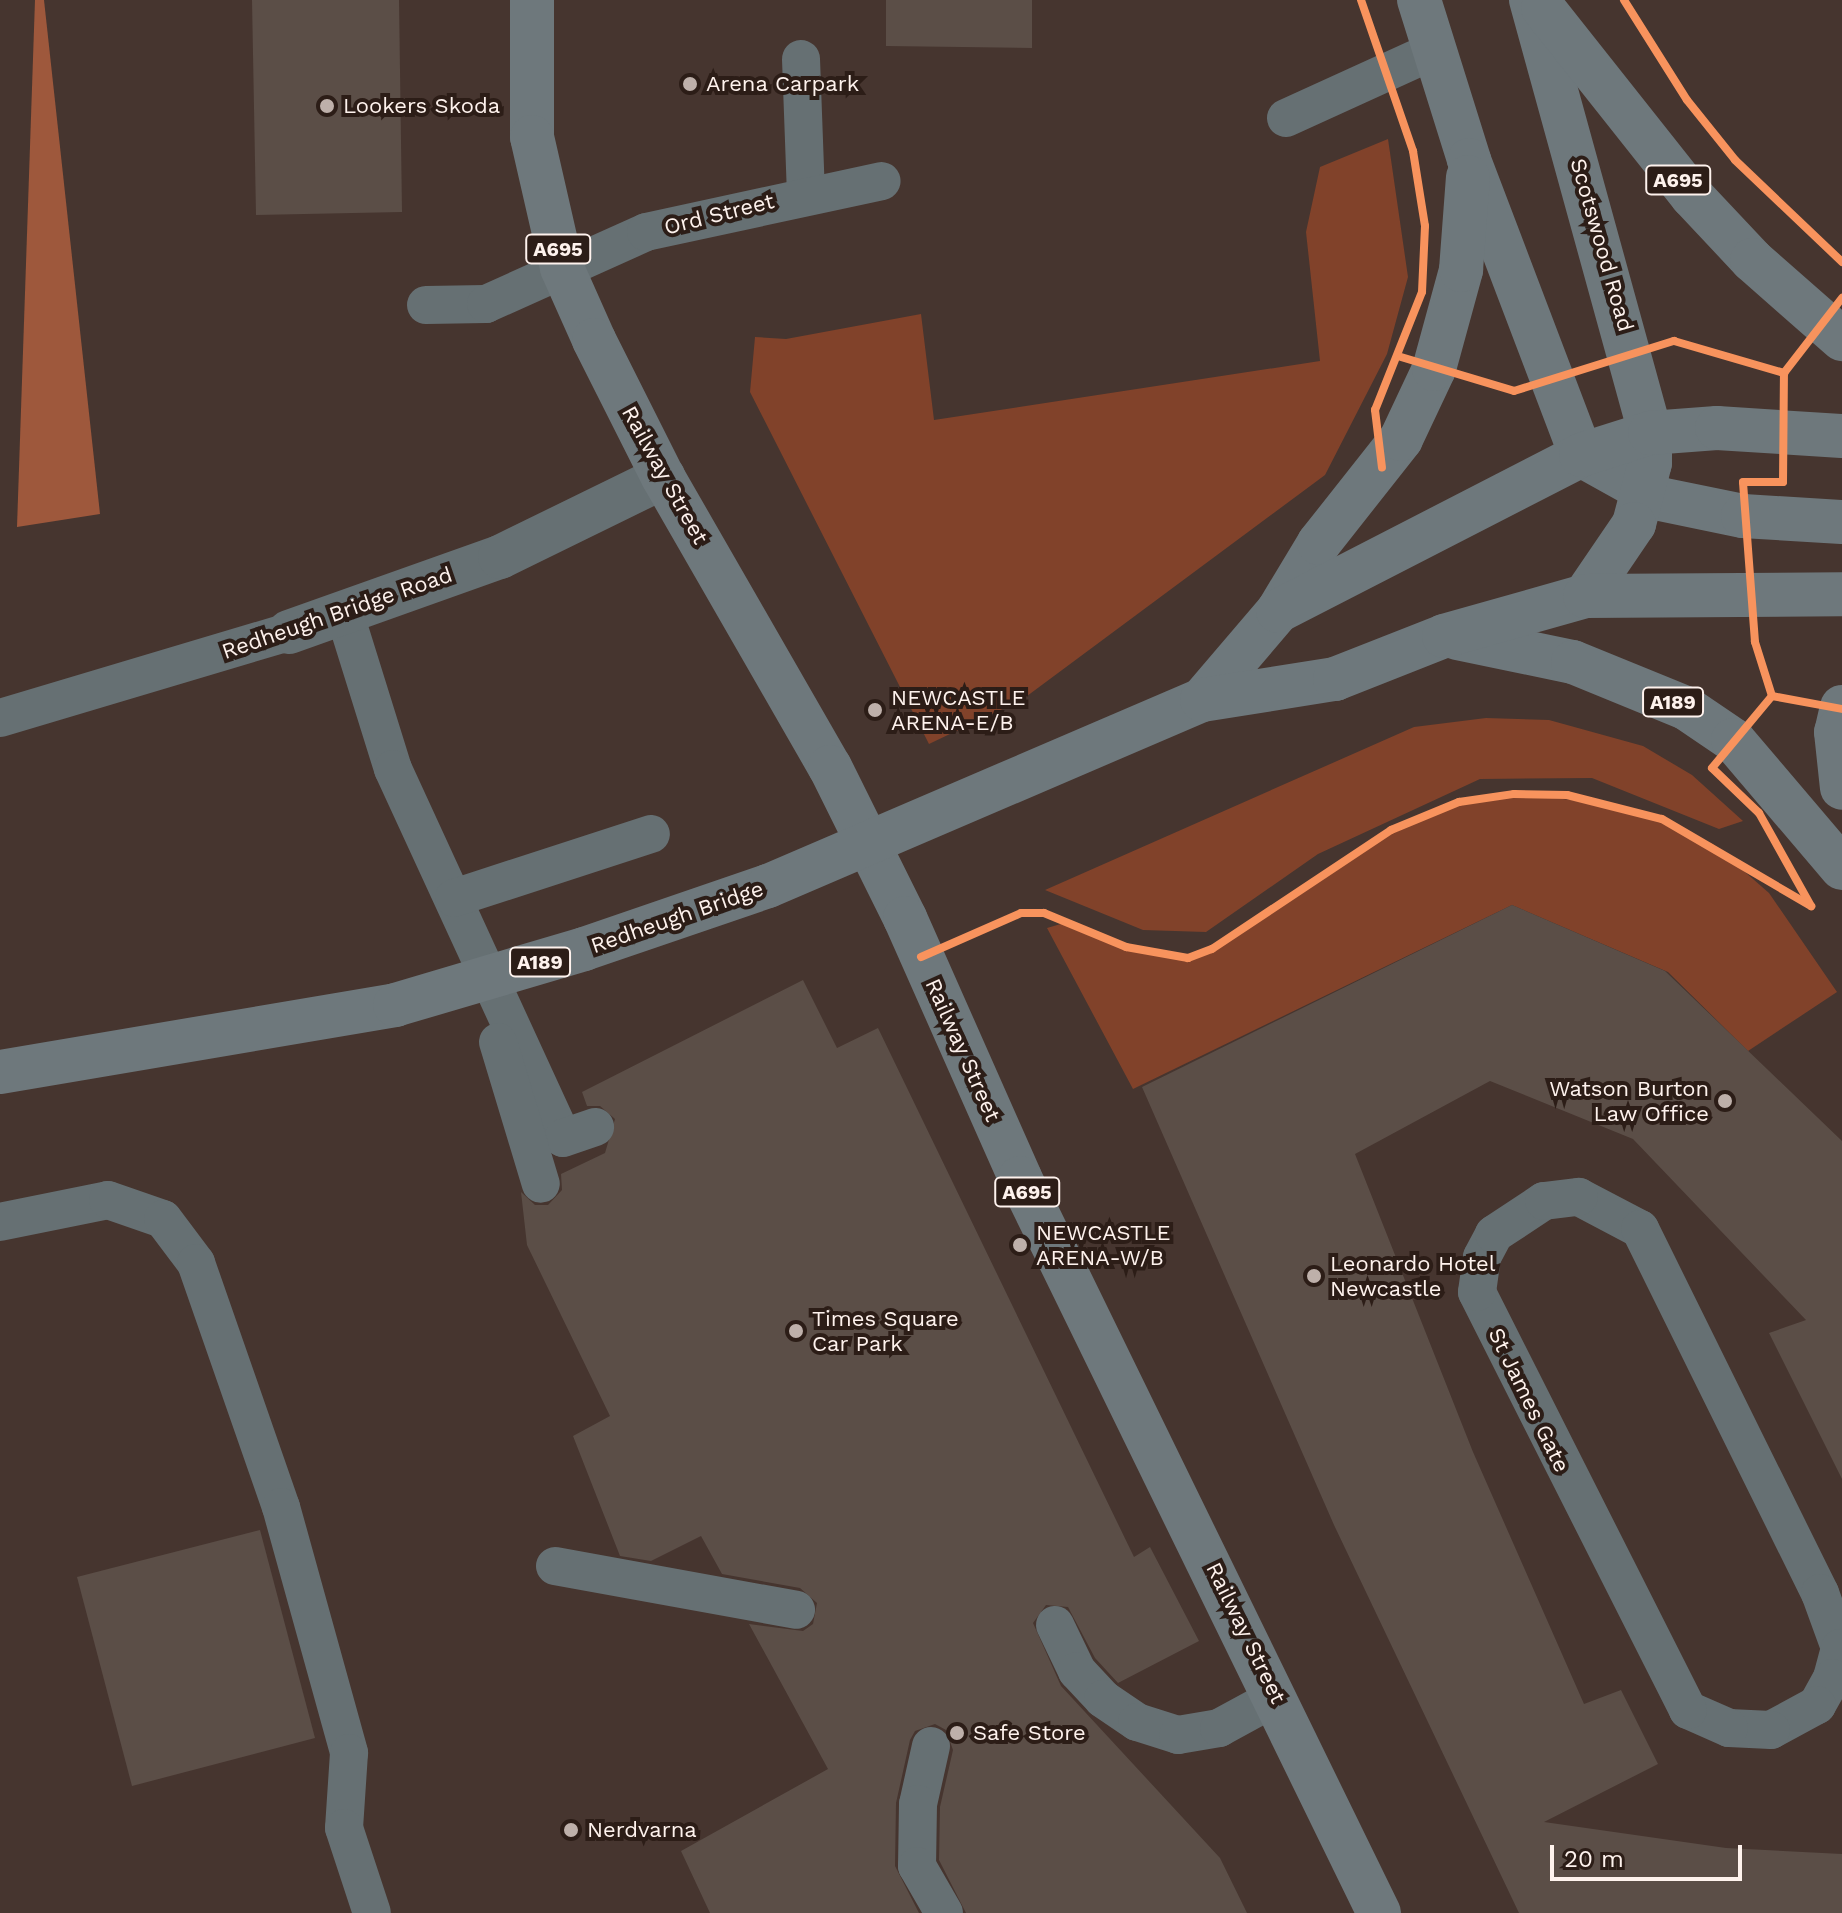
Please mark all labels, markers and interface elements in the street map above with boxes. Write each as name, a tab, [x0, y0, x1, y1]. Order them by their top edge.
place label: Arena Carpark	[706, 71, 860, 97]
marker: Arena Carpark	[681, 75, 699, 93]
place label: Lookers Skoda	[343, 93, 500, 119]
marker: Lookers Skoda	[318, 97, 336, 115]
street label: Scotswood Road	[1565, 155, 1639, 335]
road number: A695	[1644, 164, 1712, 196]
street label: Ord Street	[661, 188, 777, 240]
road number: A695	[524, 233, 592, 265]
street label: Railway Street	[616, 401, 714, 549]
street label: Redheugh Bridge Road	[218, 561, 456, 665]
place label: NEWCASTLE ARENA-E/B	[891, 684, 1026, 736]
road number: A189	[1641, 686, 1705, 718]
marker: NEWCASTLE ARENA-E/B	[866, 701, 884, 719]
street label: Redheugh Bridge	[587, 875, 767, 959]
road number: A189	[508, 946, 572, 978]
street label: Railway Street	[920, 974, 1006, 1126]
place label: Watson Burton Law Office	[1549, 1075, 1709, 1126]
marker: Watson Burton Law Office	[1716, 1092, 1734, 1110]
road number: A695	[993, 1176, 1061, 1208]
place label: NEWCASTLE ARENA-W/B	[1036, 1219, 1171, 1270]
marker: NEWCASTLE ARENA-W/B	[1011, 1236, 1029, 1254]
place label: Leonardo Hotel Newcastle	[1330, 1250, 1496, 1302]
marker: Leonardo Hotel Newcastle	[1305, 1267, 1323, 1285]
place label: Times Square Car Park	[812, 1305, 959, 1356]
marker: Times Square Car Park	[787, 1322, 805, 1340]
street label: St James Gate	[1483, 1323, 1575, 1477]
street label: Railway Street	[1200, 1558, 1292, 1708]
place label: Safe Store	[973, 1720, 1086, 1746]
marker: Safe Store	[948, 1724, 966, 1742]
place label: Nerdvarna	[587, 1817, 697, 1843]
marker: Nerdvarna	[562, 1821, 580, 1839]
scale bar	[1554, 1829, 1746, 1879]
text: 20 m	[1564, 1845, 1624, 1873]

